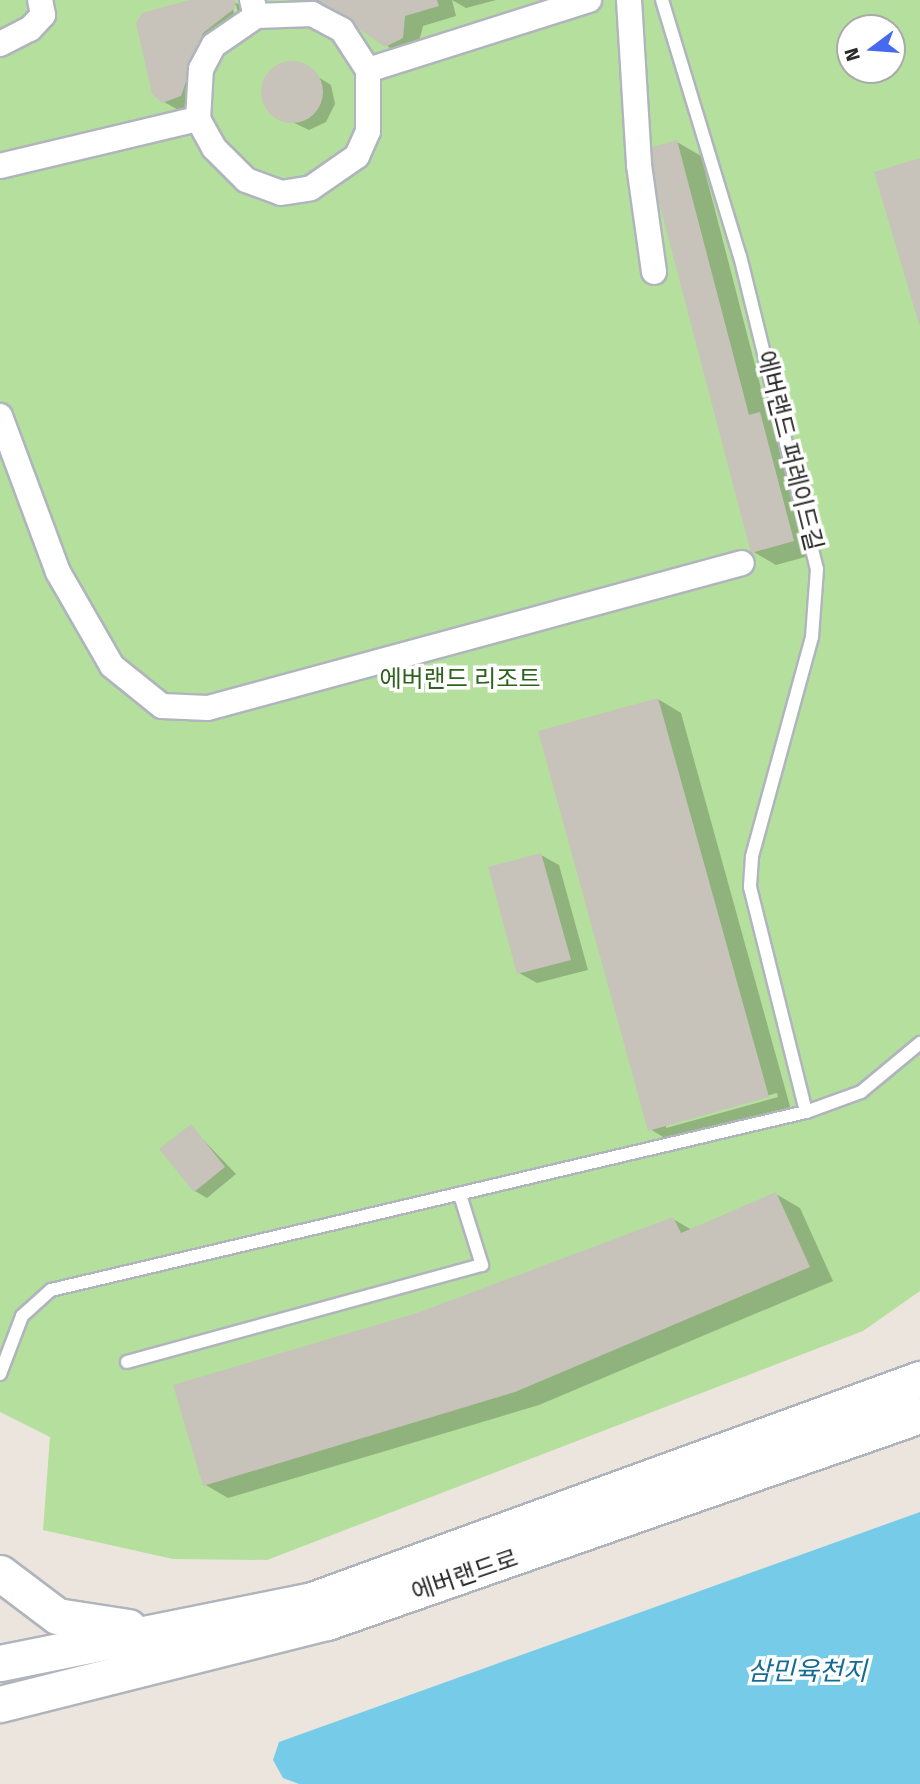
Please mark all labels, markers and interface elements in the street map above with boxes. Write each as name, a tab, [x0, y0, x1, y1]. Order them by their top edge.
north arrow	[836, 14, 906, 84]
text: N	[839, 45, 865, 64]
street label: 에버랜드 퍼레이드길	[750, 348, 828, 554]
park label: 에버랜드 리조트	[380, 666, 540, 694]
street label: 에버랜드로	[408, 1544, 522, 1608]
water label: 삼민육천지	[747, 1656, 867, 1688]

